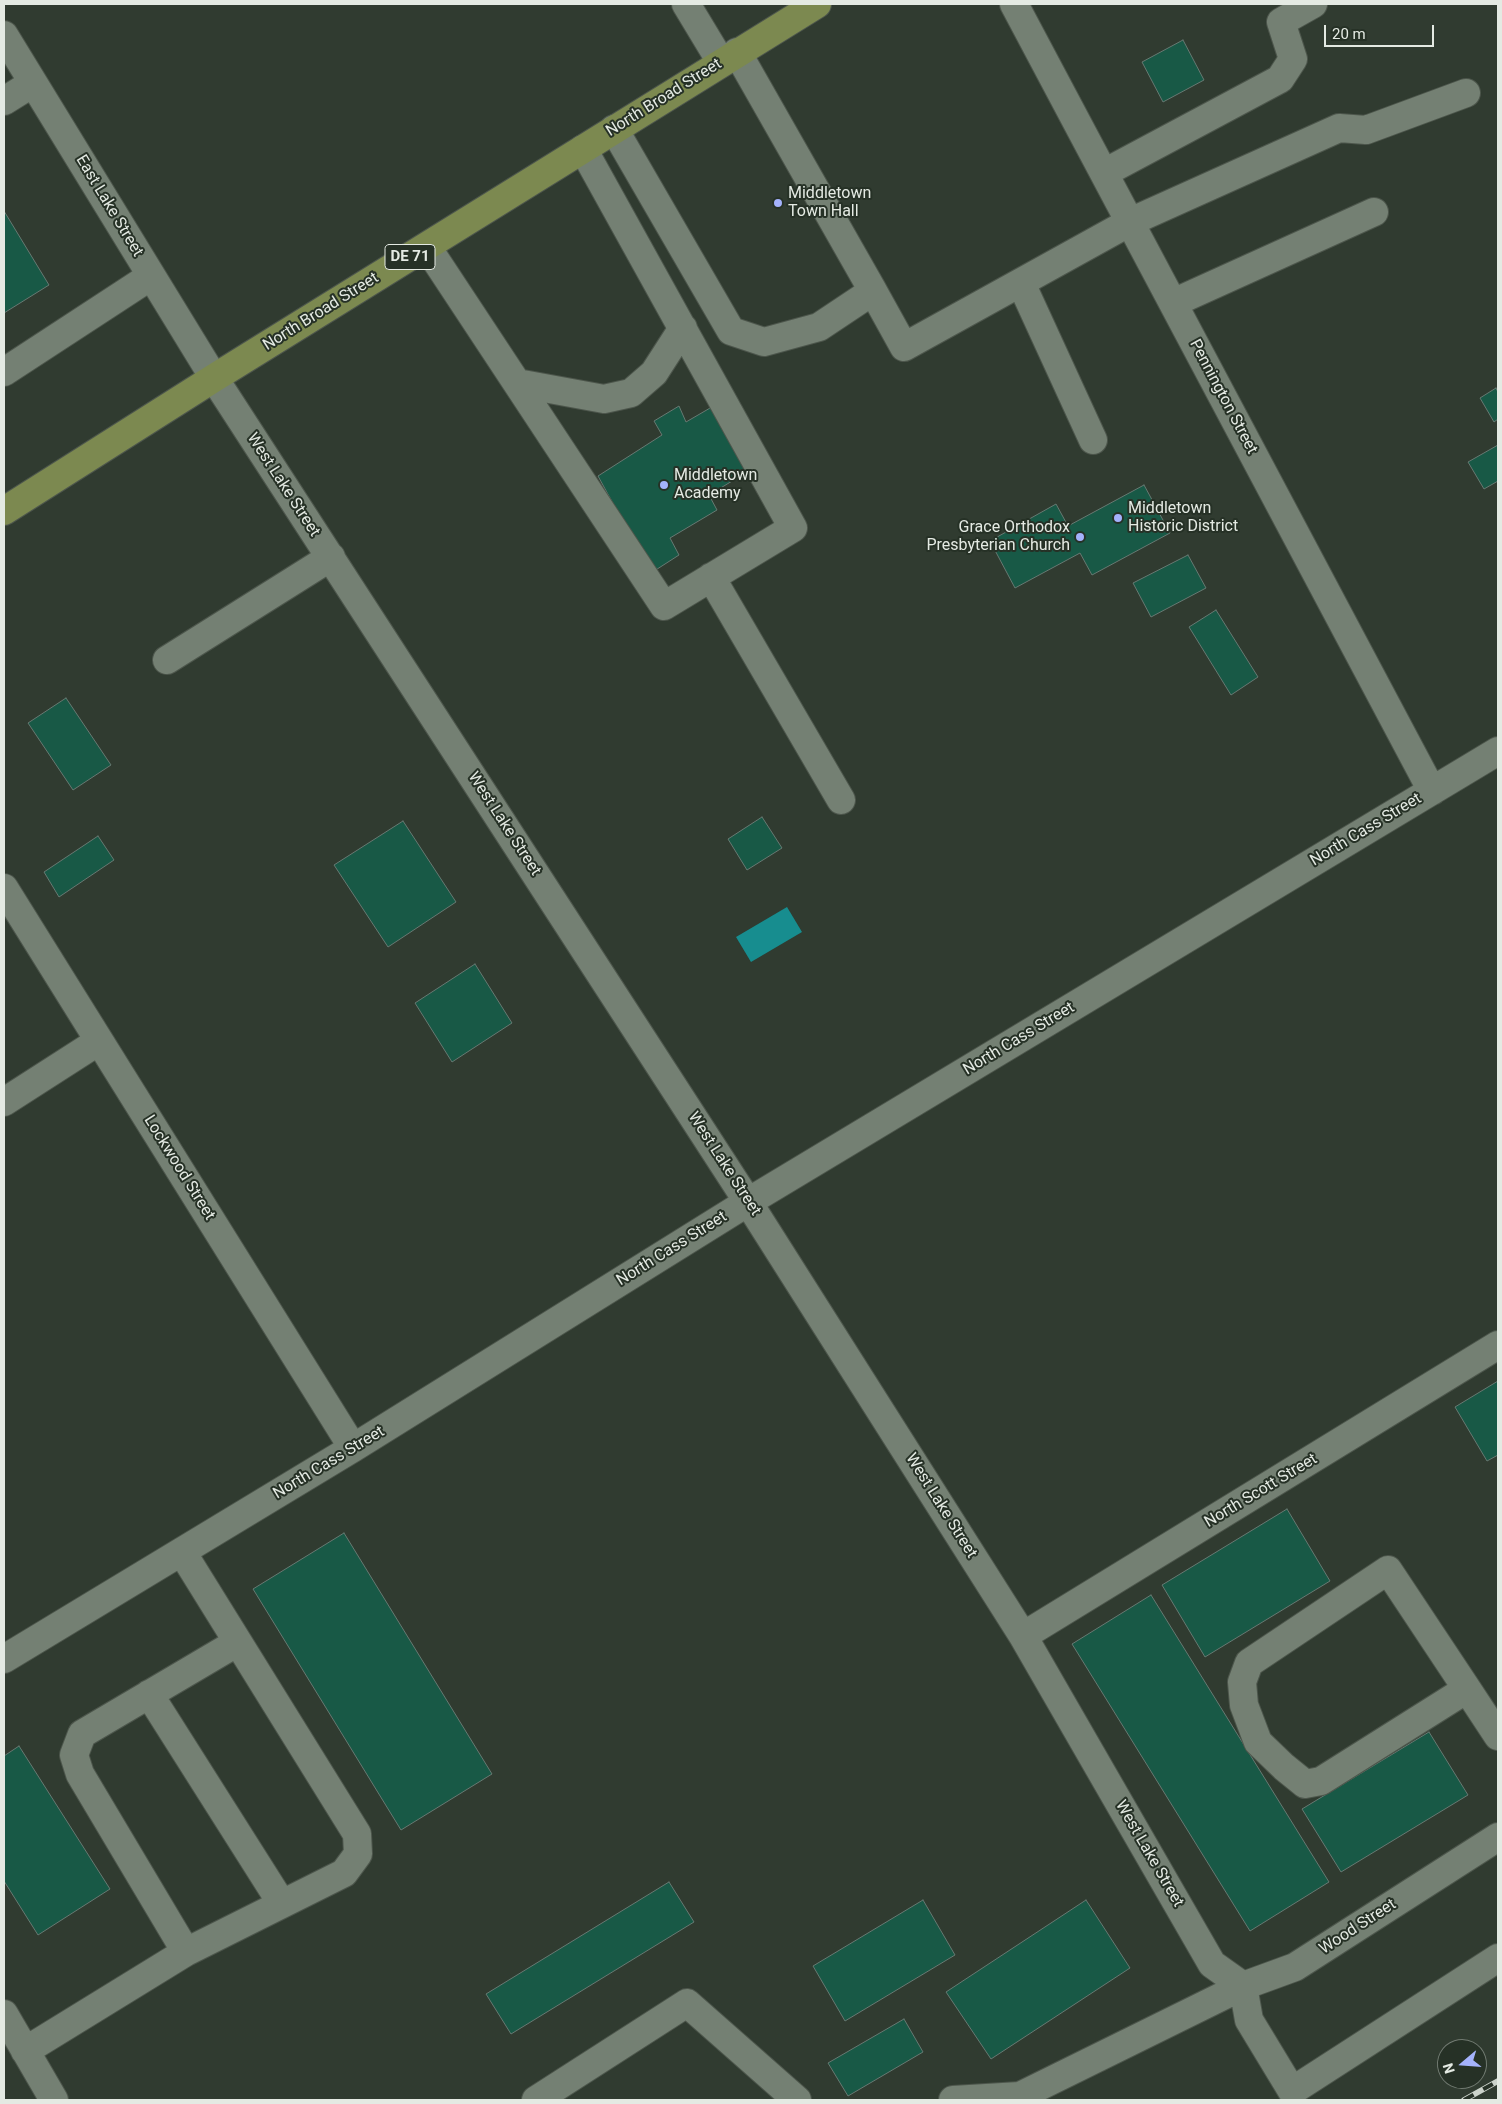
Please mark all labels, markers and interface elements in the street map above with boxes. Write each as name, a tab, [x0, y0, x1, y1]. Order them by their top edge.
scale bar	[1327, 15, 1437, 47]
text: 20 m	[1332, 25, 1366, 43]
street label: North Broad Street	[603, 55, 725, 141]
street label: East Lake Street	[71, 152, 147, 260]
place label: Middletown Town Hall	[788, 184, 871, 222]
marker: Middletown Town Hall	[772, 197, 784, 209]
road number: DE 71	[385, 244, 435, 270]
street label: North Broad Street	[260, 269, 382, 355]
street label: Pennington Street	[1185, 336, 1261, 458]
street label: West Lake Street	[242, 430, 324, 540]
place label: Middletown Academy	[674, 466, 757, 504]
marker: Middletown Academy	[658, 479, 670, 491]
place label: Middletown Historic District	[1128, 499, 1238, 537]
marker: Middletown Historic District	[1112, 512, 1124, 524]
place label: Grace Orthodox Presbyterian Church	[926, 518, 1070, 556]
marker: Grace Orthodox Presbyterian Church	[1074, 531, 1086, 543]
street label: West Lake Street	[463, 769, 545, 879]
street label: North Cass Street	[1307, 789, 1425, 871]
street label: North Cass Street	[960, 998, 1078, 1080]
street label: West Lake Street	[683, 1109, 765, 1219]
street label: Lockwood Street	[139, 1112, 219, 1224]
street label: North Cass Street	[613, 1207, 731, 1291]
street label: North Cass Street	[270, 1422, 388, 1504]
street label: West Lake Street	[901, 1450, 981, 1562]
street label: North Scott Street	[1201, 1450, 1321, 1532]
street label: West Lake Street	[1111, 1797, 1187, 1911]
street label: Wood Street	[1316, 1895, 1400, 1959]
north arrow	[1437, 2039, 1487, 2089]
text: N	[1440, 2061, 1458, 2076]

